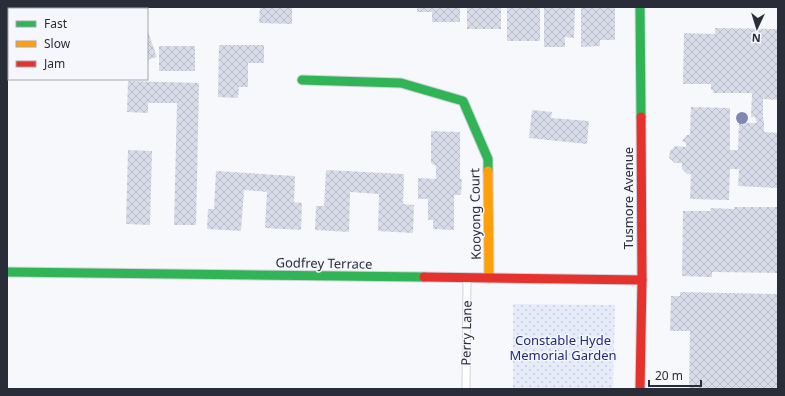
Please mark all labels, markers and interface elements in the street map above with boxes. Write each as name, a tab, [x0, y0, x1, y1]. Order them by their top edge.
legend	[8, 8, 148, 80]
north arrow	[737, 8, 777, 48]
text: Fast	[44, 15, 68, 32]
text: N	[751, 31, 761, 46]
text: Slow	[44, 35, 71, 52]
text: Jam	[43, 55, 65, 72]
street label: Tusmore Avenue	[619, 147, 637, 249]
street label: Kooyong Court	[465, 168, 485, 260]
street label: Godfrey Terrace	[275, 253, 373, 273]
street label: Perry Lane	[456, 300, 476, 366]
park label: Constable Hyde Memorial Garden	[509, 331, 617, 364]
scale bar	[649, 362, 701, 388]
text: 20 m	[655, 367, 683, 384]

